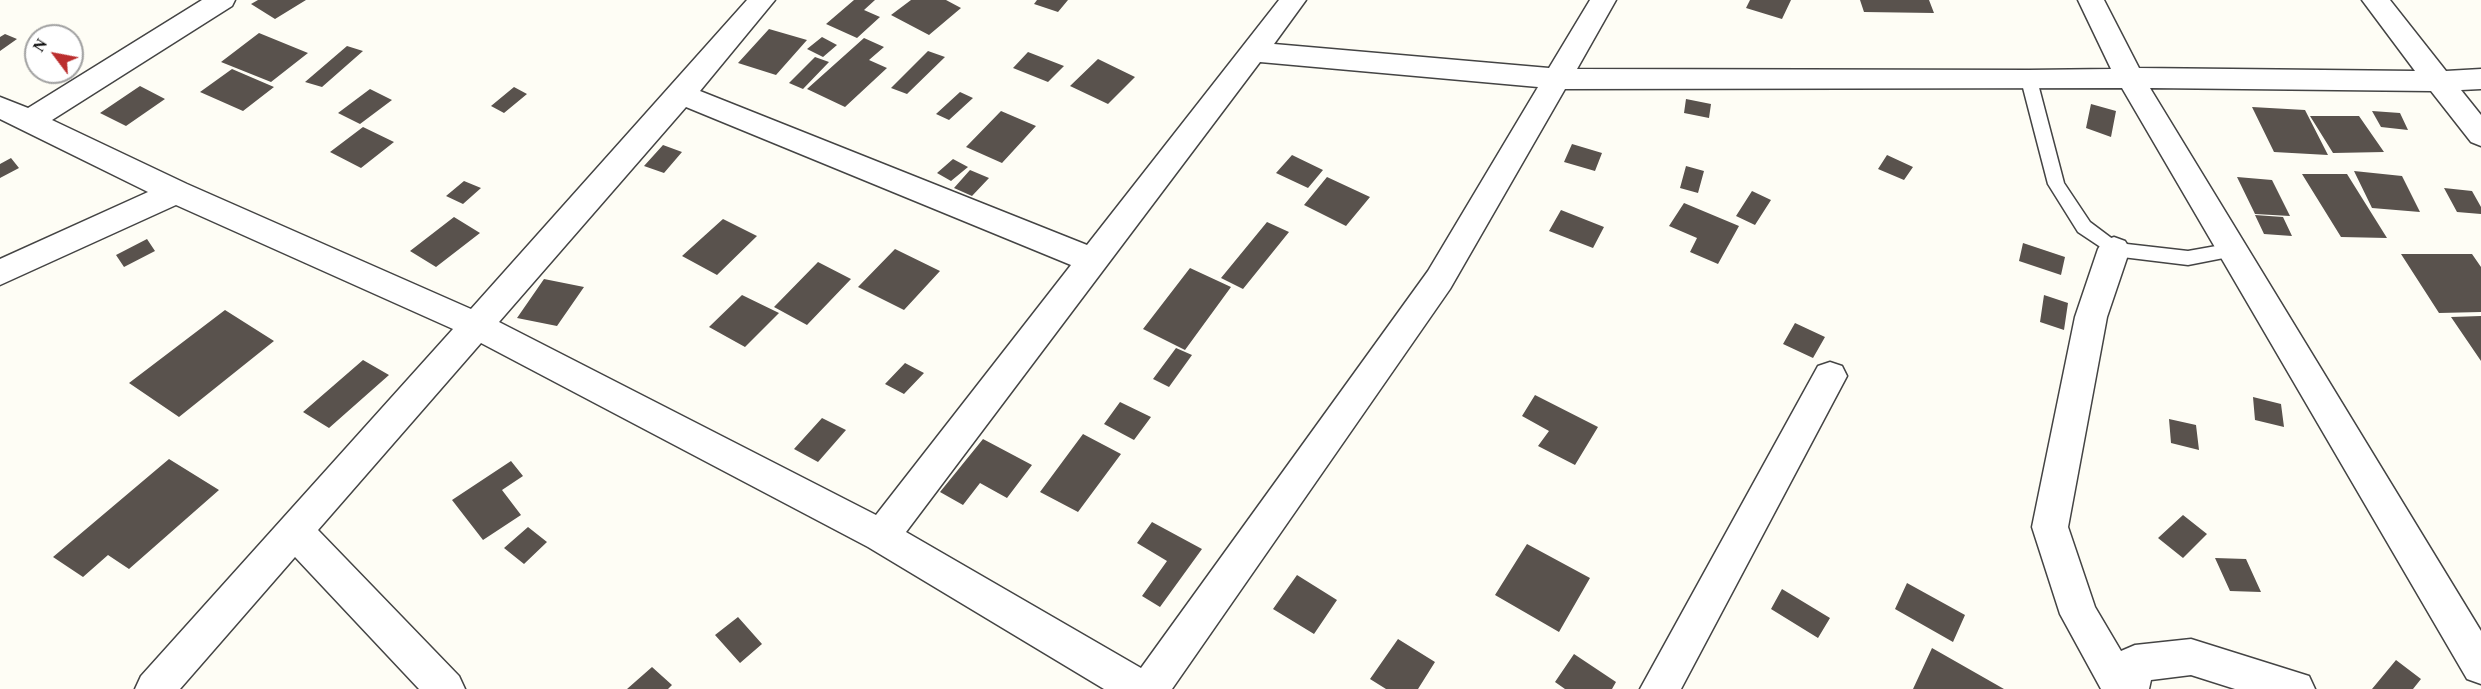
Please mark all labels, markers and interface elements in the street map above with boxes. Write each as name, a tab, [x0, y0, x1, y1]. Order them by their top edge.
north arrow	[24, 24, 84, 84]
text: N	[30, 36, 50, 55]

